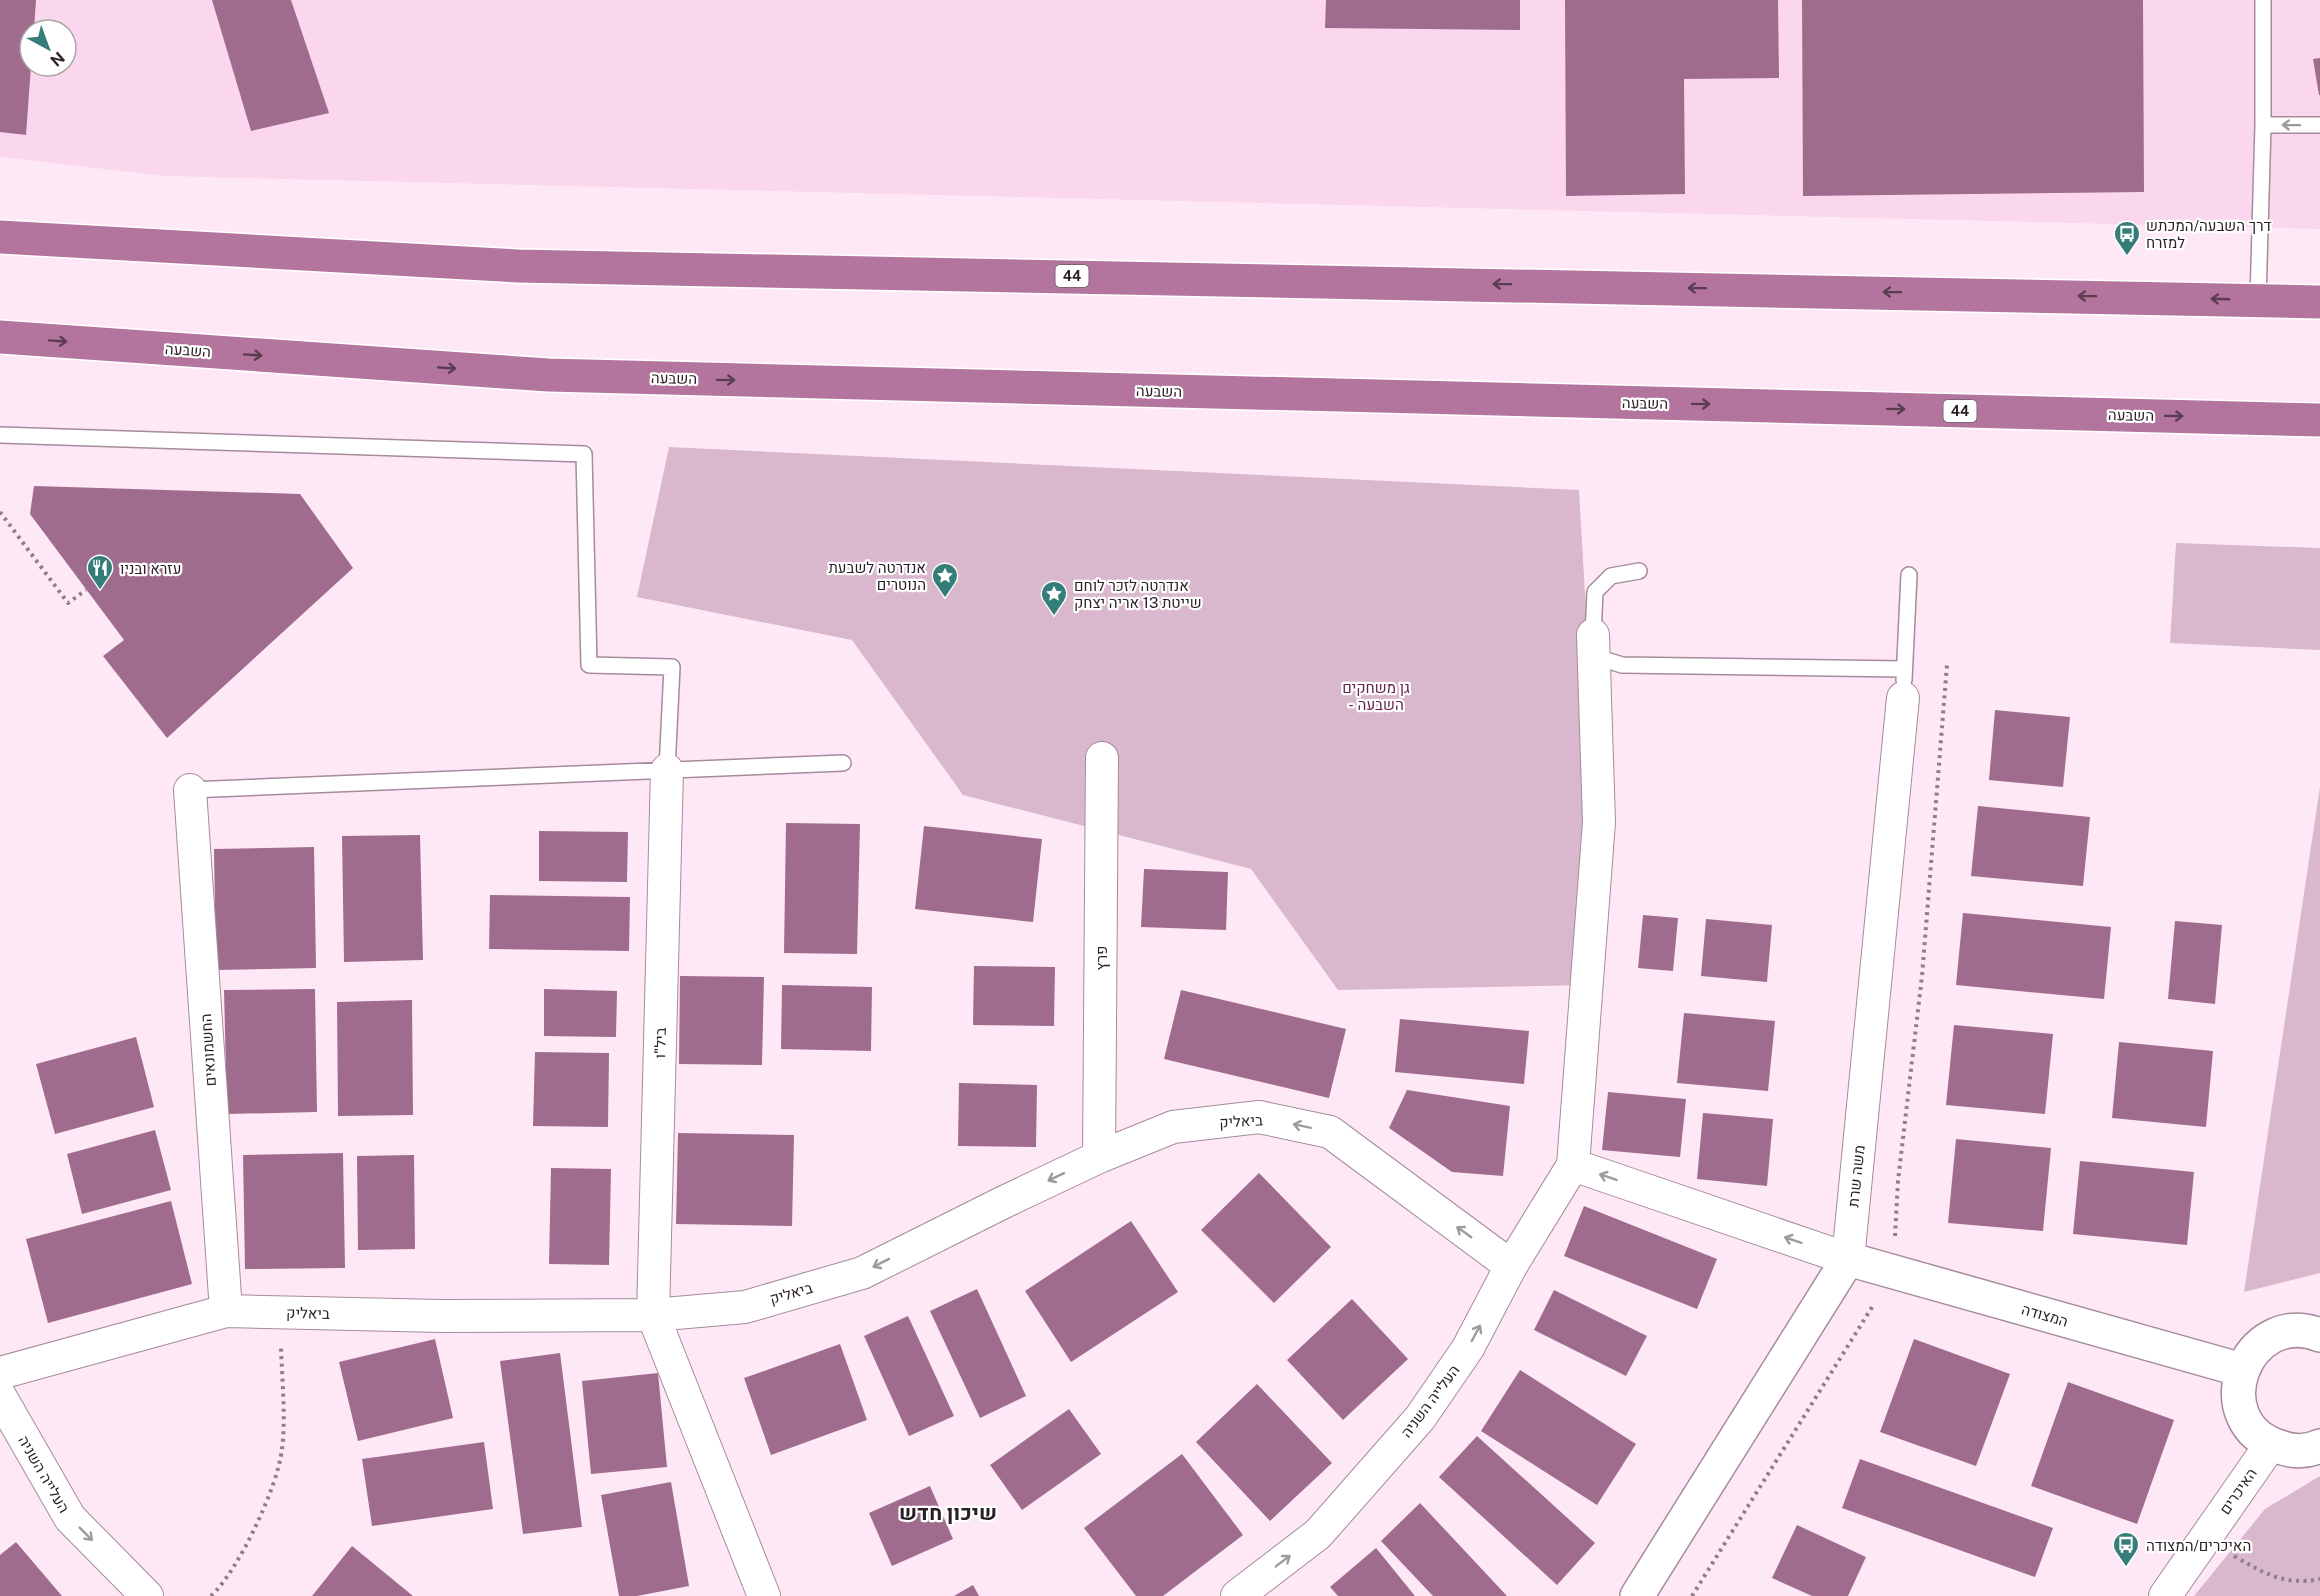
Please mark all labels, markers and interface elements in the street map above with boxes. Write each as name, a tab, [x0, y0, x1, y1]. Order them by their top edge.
north arrow	[18, 18, 78, 78]
text: N	[47, 48, 68, 70]
one-way arrow	[2282, 119, 2302, 131]
place label: דרך השבעה/המכתש למזרח	[2146, 217, 2271, 251]
bus stop icon: דרך השבעה/המכתש למזרח	[2112, 219, 2142, 257]
road number: 44	[1056, 265, 1088, 287]
one-way arrow	[1493, 279, 1513, 290]
one-way arrow	[1688, 282, 1708, 294]
one-way arrow	[1883, 286, 1903, 298]
one-way arrow	[2077, 290, 2097, 301]
one-way arrow	[2210, 293, 2230, 304]
one-way arrow	[48, 336, 68, 347]
street label: השבעה	[164, 340, 212, 360]
one-way arrow	[242, 349, 262, 360]
one-way arrow	[437, 363, 457, 374]
street label: השבעה	[651, 369, 697, 387]
one-way arrow	[716, 374, 736, 385]
street label: השבעה	[1136, 382, 1182, 400]
street label: השבעה	[1622, 394, 1668, 412]
one-way arrow	[1690, 399, 1710, 410]
road number: 44	[1944, 400, 1976, 422]
one-way arrow	[1885, 403, 1905, 415]
street label: השבעה	[2108, 406, 2154, 424]
one-way arrow	[2164, 410, 2184, 422]
restaurant icon: עזרא ובניו	[85, 553, 115, 591]
place label: אנדרטה לשבעת הנוטרים	[828, 559, 926, 593]
place label: עזרא ובניו	[120, 560, 181, 577]
place icon: אנדרטה לשבעת הנוטרים	[930, 561, 960, 599]
place label: אנדרטה לזכר לוחם שייטת 13 אריה יצחק	[1074, 577, 1202, 611]
place icon: אנדרטה לזכר לוחם שייטת 13 אריה יצחק	[1039, 579, 1069, 617]
park label: גן משחקים - השבעה	[1342, 679, 1410, 713]
street label: פרץ	[1093, 946, 1110, 970]
street label: החשמונאים	[197, 1013, 219, 1087]
street label: ביל"ו	[651, 1027, 669, 1059]
street label: ביאליק	[1219, 1111, 1263, 1131]
one-way arrow	[1293, 1120, 1312, 1132]
street label: משה שרת	[1844, 1144, 1868, 1208]
one-way arrow	[1599, 1171, 1618, 1182]
one-way arrow	[1048, 1172, 1066, 1184]
one-way arrow	[1456, 1226, 1472, 1238]
one-way arrow	[1784, 1234, 1803, 1245]
one-way arrow	[873, 1258, 891, 1270]
street label: ביאליק	[768, 1279, 814, 1307]
street label: המצודה	[2020, 1300, 2070, 1330]
street label: ביאליק	[286, 1304, 330, 1322]
one-way arrow	[1471, 1325, 1482, 1343]
street label: העלייה השניה	[1397, 1361, 1463, 1441]
street label: העלייה השניה	[15, 1432, 73, 1516]
street label: האיכרים	[2216, 1465, 2260, 1517]
district label: שיכון חדש	[899, 1500, 997, 1525]
one-way arrow	[78, 1527, 93, 1542]
bus stop icon: האיכרים/המצודה	[2111, 1530, 2141, 1568]
place label: האיכרים/המצודה	[2146, 1537, 2251, 1554]
one-way arrow	[1275, 1554, 1291, 1567]

